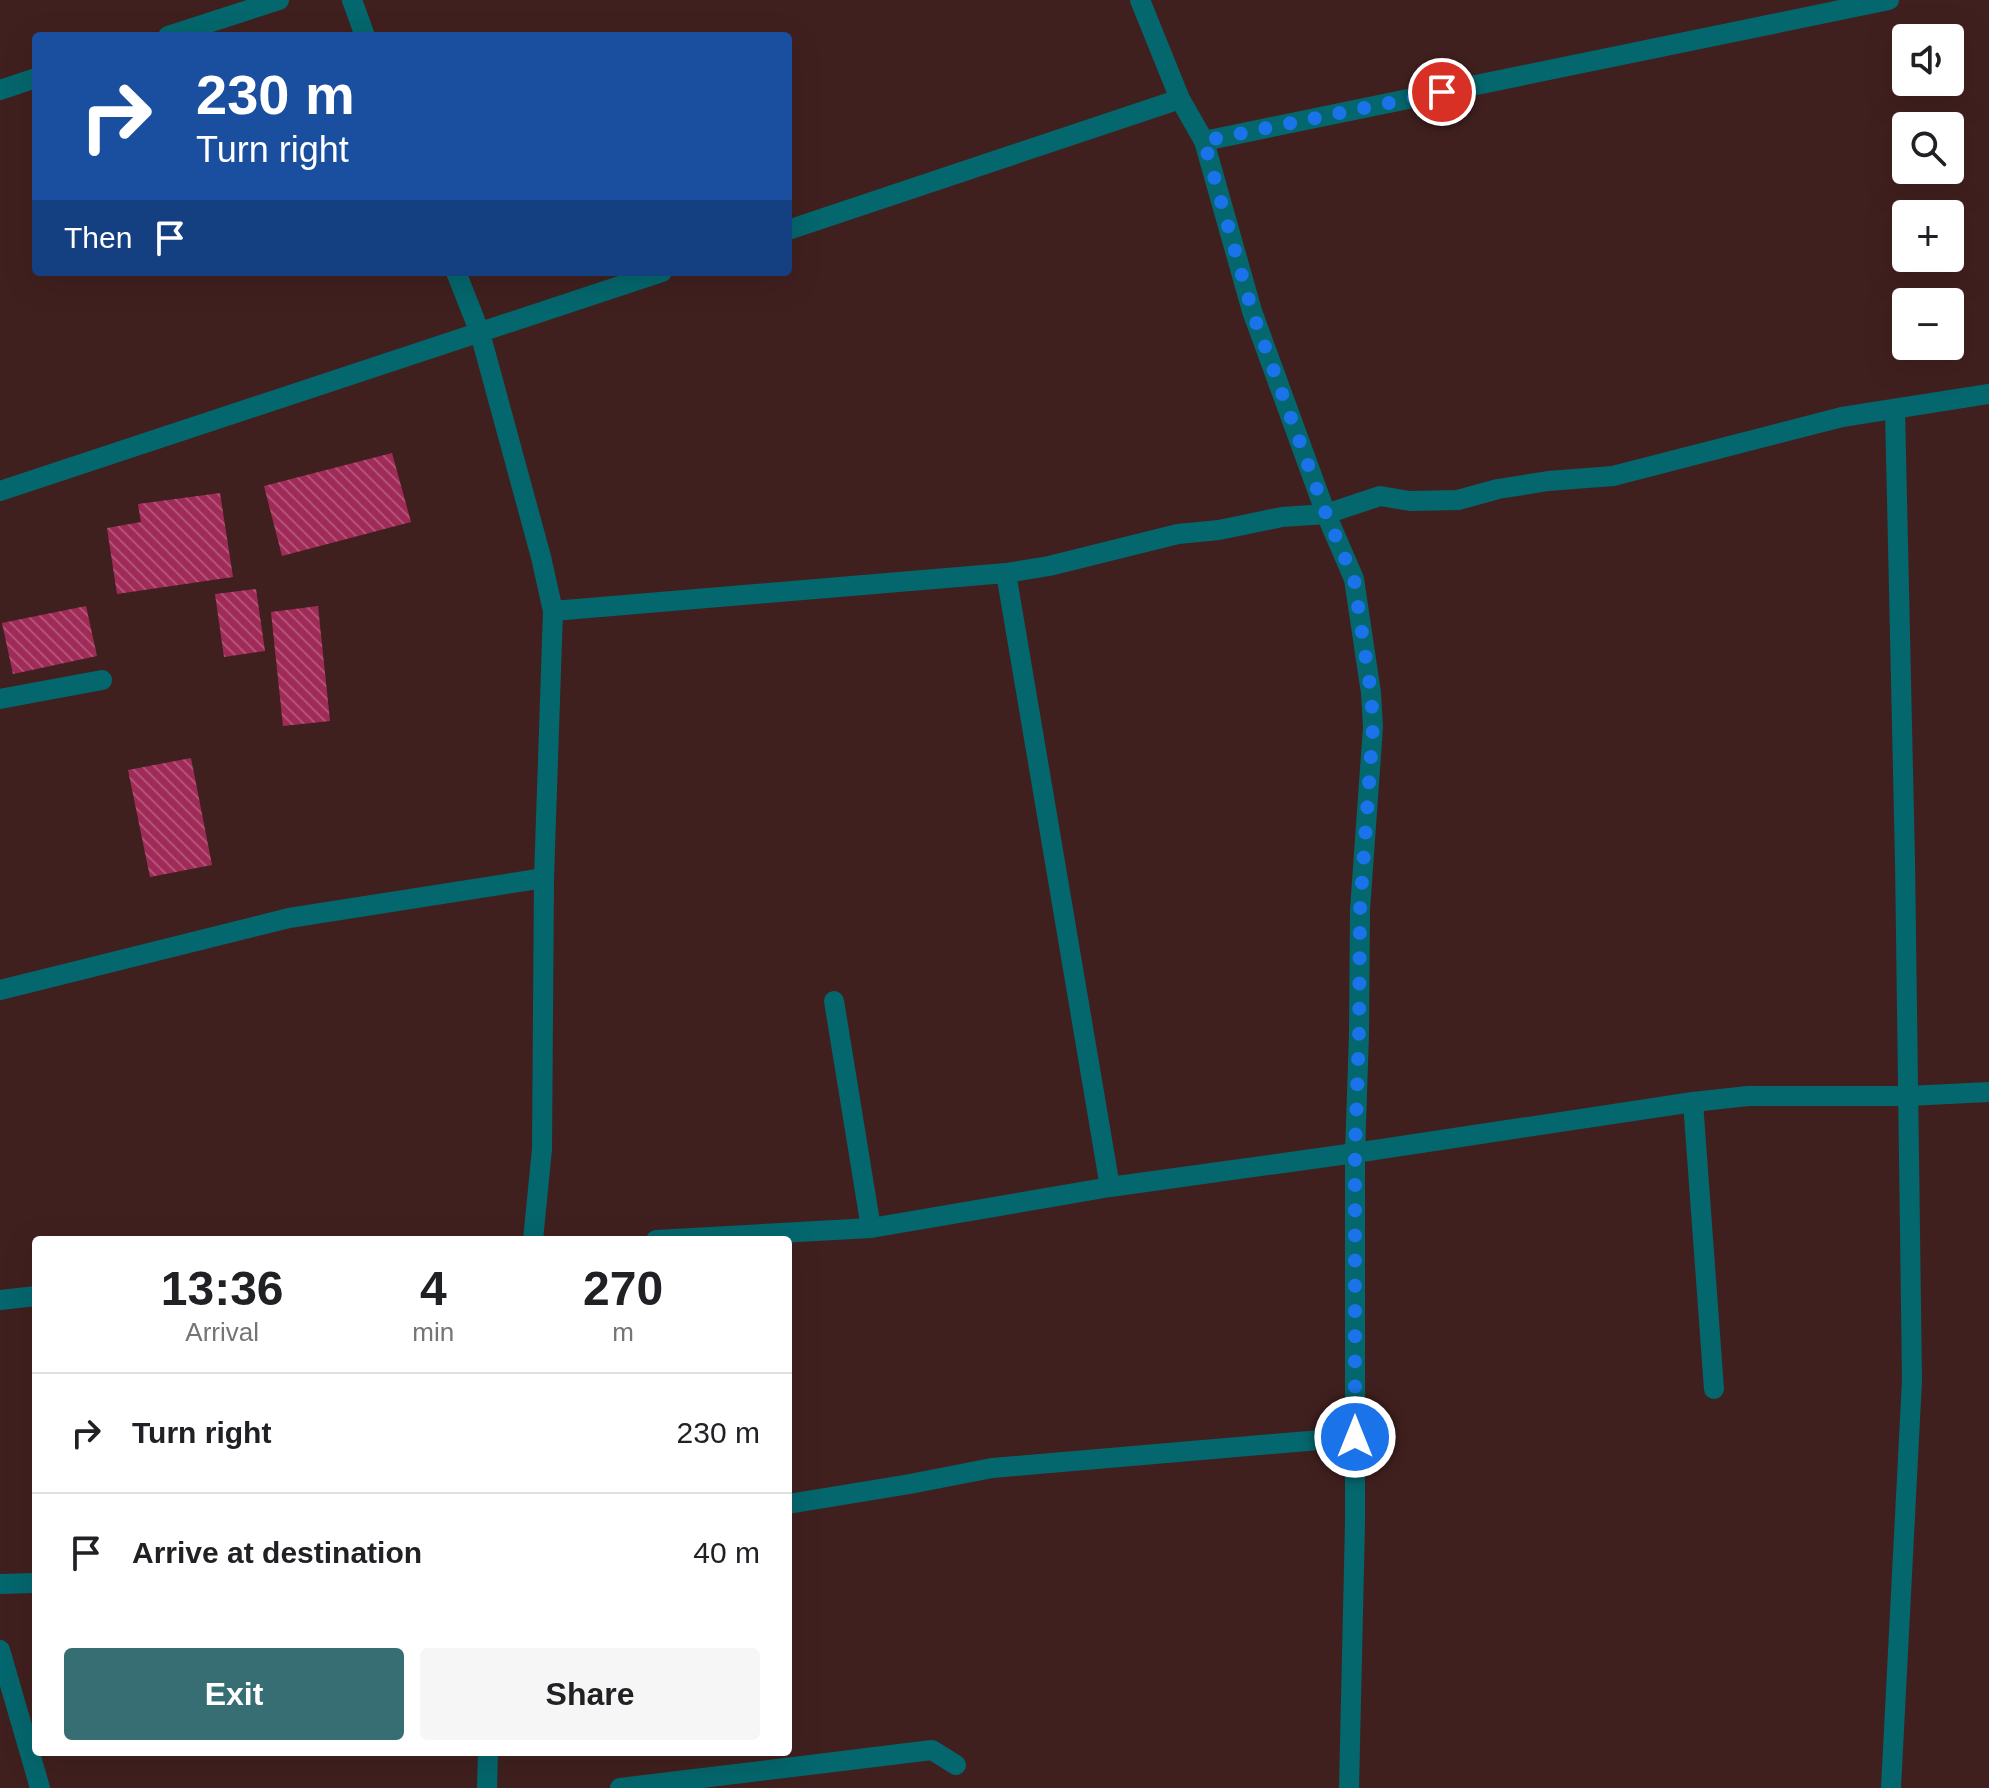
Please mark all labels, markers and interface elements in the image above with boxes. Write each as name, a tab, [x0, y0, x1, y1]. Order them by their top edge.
map controls	[1892, 24, 1964, 360]
button: sound	[1892, 24, 1964, 96]
pin	[1408, 58, 1476, 126]
text: 230 m	[196, 63, 355, 126]
icon: right	[64, 64, 168, 168]
icon: arrive	[1420, 70, 1464, 114]
button: search	[1892, 112, 1964, 184]
text: Turn right	[196, 129, 349, 170]
button: +	[1892, 200, 1964, 272]
icon: arrive	[148, 216, 192, 260]
text: Then	[64, 221, 132, 254]
button: −	[1892, 288, 1964, 360]
text: 13:36	[161, 1262, 284, 1315]
text: 4	[420, 1262, 447, 1315]
text: 270	[583, 1262, 663, 1315]
text: Arrival	[185, 1317, 259, 1347]
text: min	[412, 1317, 454, 1347]
text: m	[612, 1317, 634, 1347]
position arrow	[1313, 1395, 1397, 1479]
icon: right	[64, 1411, 108, 1455]
text: Turn right	[132, 1416, 271, 1449]
text: 230 m	[677, 1416, 760, 1449]
icon: arrive	[64, 1531, 108, 1575]
text: Arrive at destination	[132, 1536, 422, 1569]
text: 40 m	[693, 1536, 760, 1569]
button: Exit	[64, 1648, 404, 1740]
button: Share	[420, 1648, 760, 1740]

